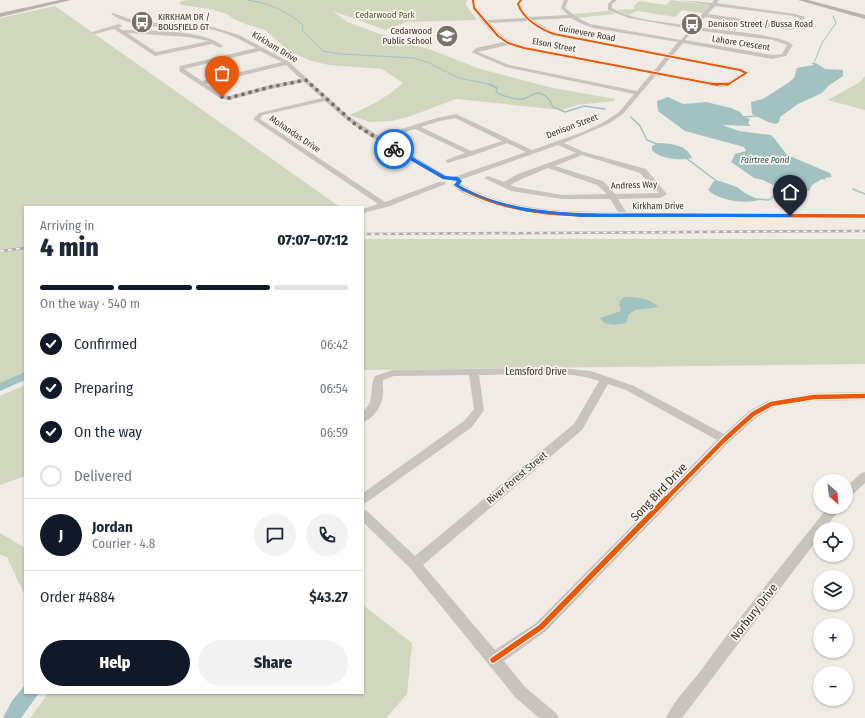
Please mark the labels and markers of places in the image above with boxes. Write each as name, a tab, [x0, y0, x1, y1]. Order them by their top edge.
bus stop icon: KIRKHAM DR / BOUSFIELD GT	[129, 9, 155, 35]
bus stop icon: Denison Street / Bussa Road	[679, 11, 705, 37]
place label: KIRKHAM DR / BOUSFIELD GT	[158, 12, 210, 32]
place label: Denison Street / Bussa Road	[708, 19, 813, 29]
school or university icon: Cedarwood Public School	[434, 23, 460, 49]
place label: Cedarwood Public School	[382, 26, 433, 46]
pin	[205, 56, 239, 97]
pin	[773, 175, 807, 216]

